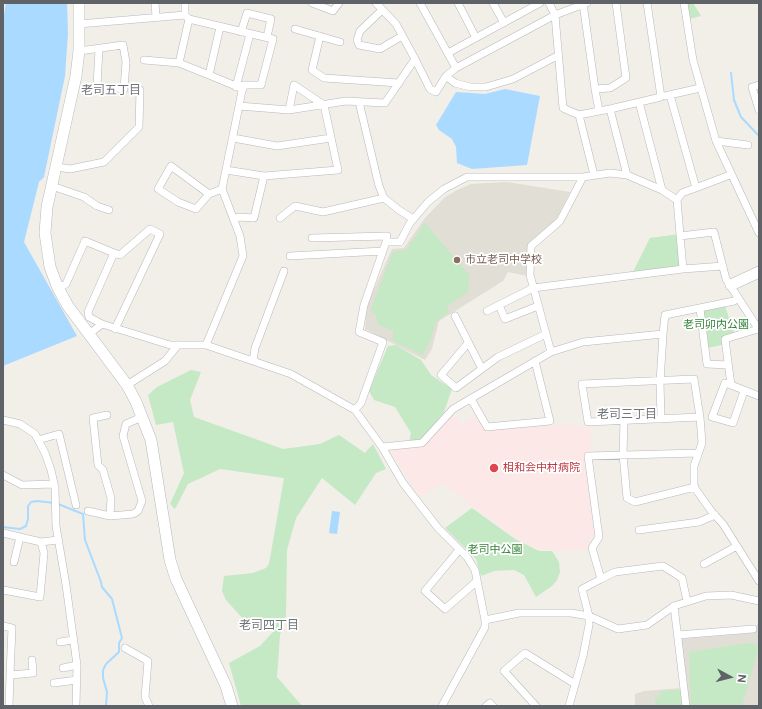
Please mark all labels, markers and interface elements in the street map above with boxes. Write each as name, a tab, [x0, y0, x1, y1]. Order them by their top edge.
district label: 老司五丁目	[81, 83, 141, 97]
place label: 市立老司中学校	[465, 253, 542, 267]
marker: 市立老司中学校	[452, 255, 462, 265]
park label: 老司卯内公園	[683, 318, 749, 332]
district label: 老司三丁目	[597, 407, 657, 421]
place label: 相和会中村病院	[503, 461, 580, 475]
marker: 相和会中村病院	[488, 462, 500, 474]
park label: 老司中公園	[468, 543, 522, 557]
district label: 老司四丁目	[239, 618, 299, 632]
north arrow	[710, 657, 750, 697]
text: N	[735, 673, 748, 683]

